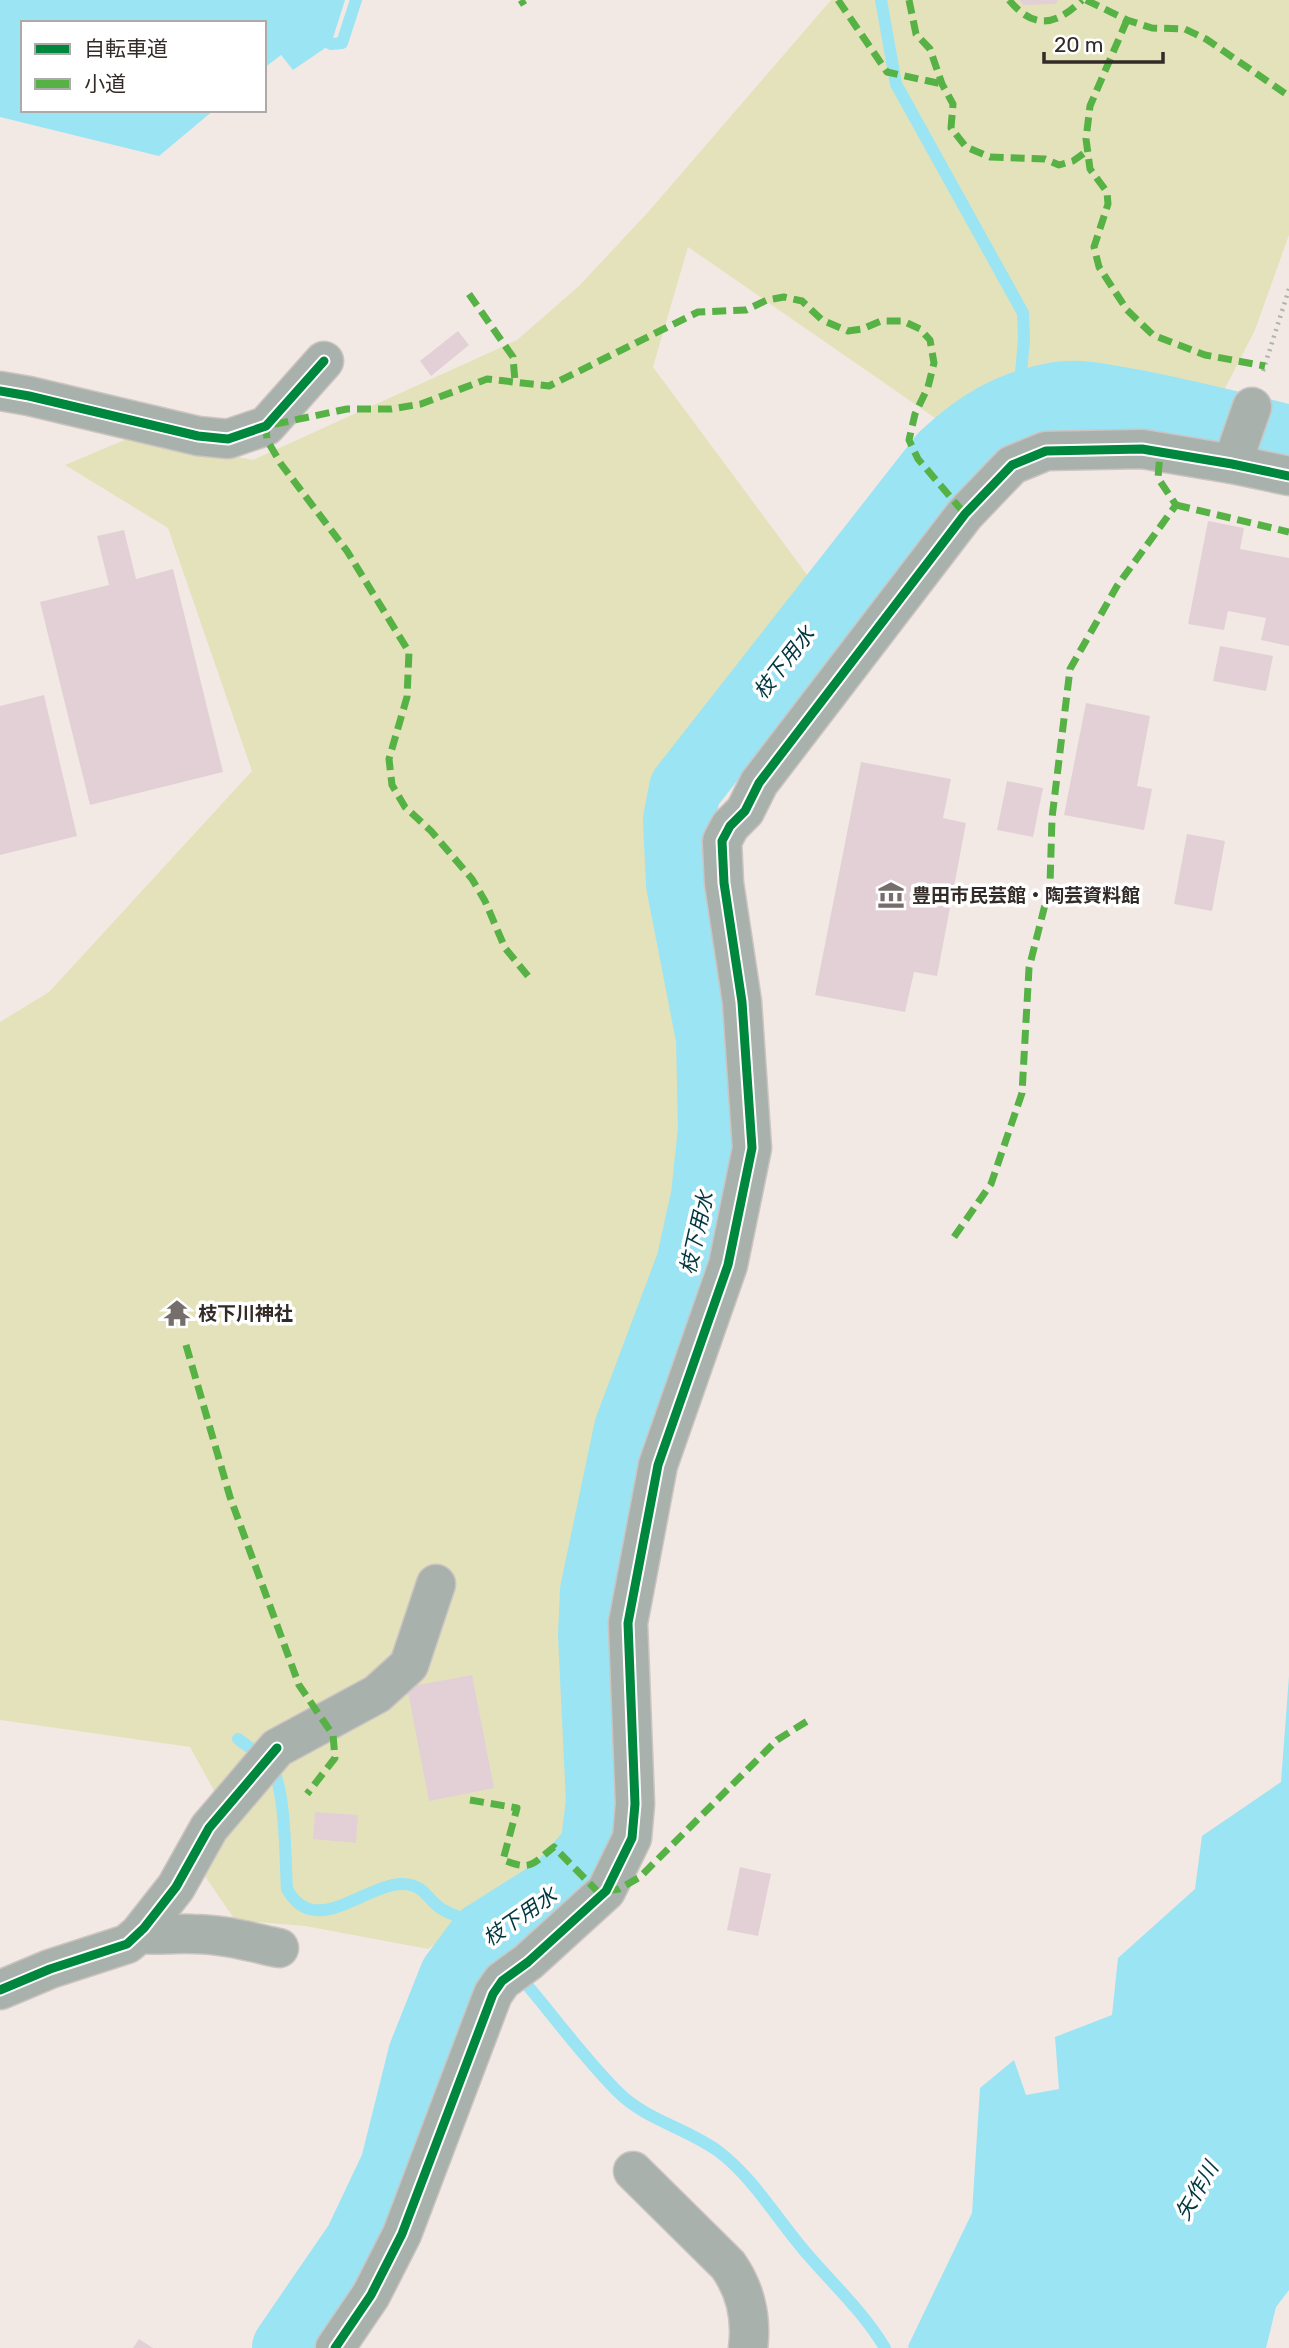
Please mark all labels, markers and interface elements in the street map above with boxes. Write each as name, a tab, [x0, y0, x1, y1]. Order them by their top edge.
legend	[21, 21, 266, 112]
scale bar	[1044, 21, 1163, 65]
text: 20 m	[1054, 32, 1103, 57]
text: 自転車道	[84, 36, 168, 61]
text: 小道	[84, 71, 126, 96]
water label: 枝下用水	[748, 620, 821, 703]
museum icon: 豊田市民芸館・陶芸資料館	[876, 880, 906, 910]
place label: 豊田市民芸館・陶芸資料館	[912, 884, 1140, 907]
water label: 枝下用水	[675, 1187, 719, 1277]
temple icon: 枝下川神社	[162, 1298, 192, 1328]
place label: 枝下川神社	[198, 1302, 293, 1325]
water label: 枝下用水	[478, 1881, 563, 1951]
water label: 矢作川	[1170, 2155, 1224, 2224]

